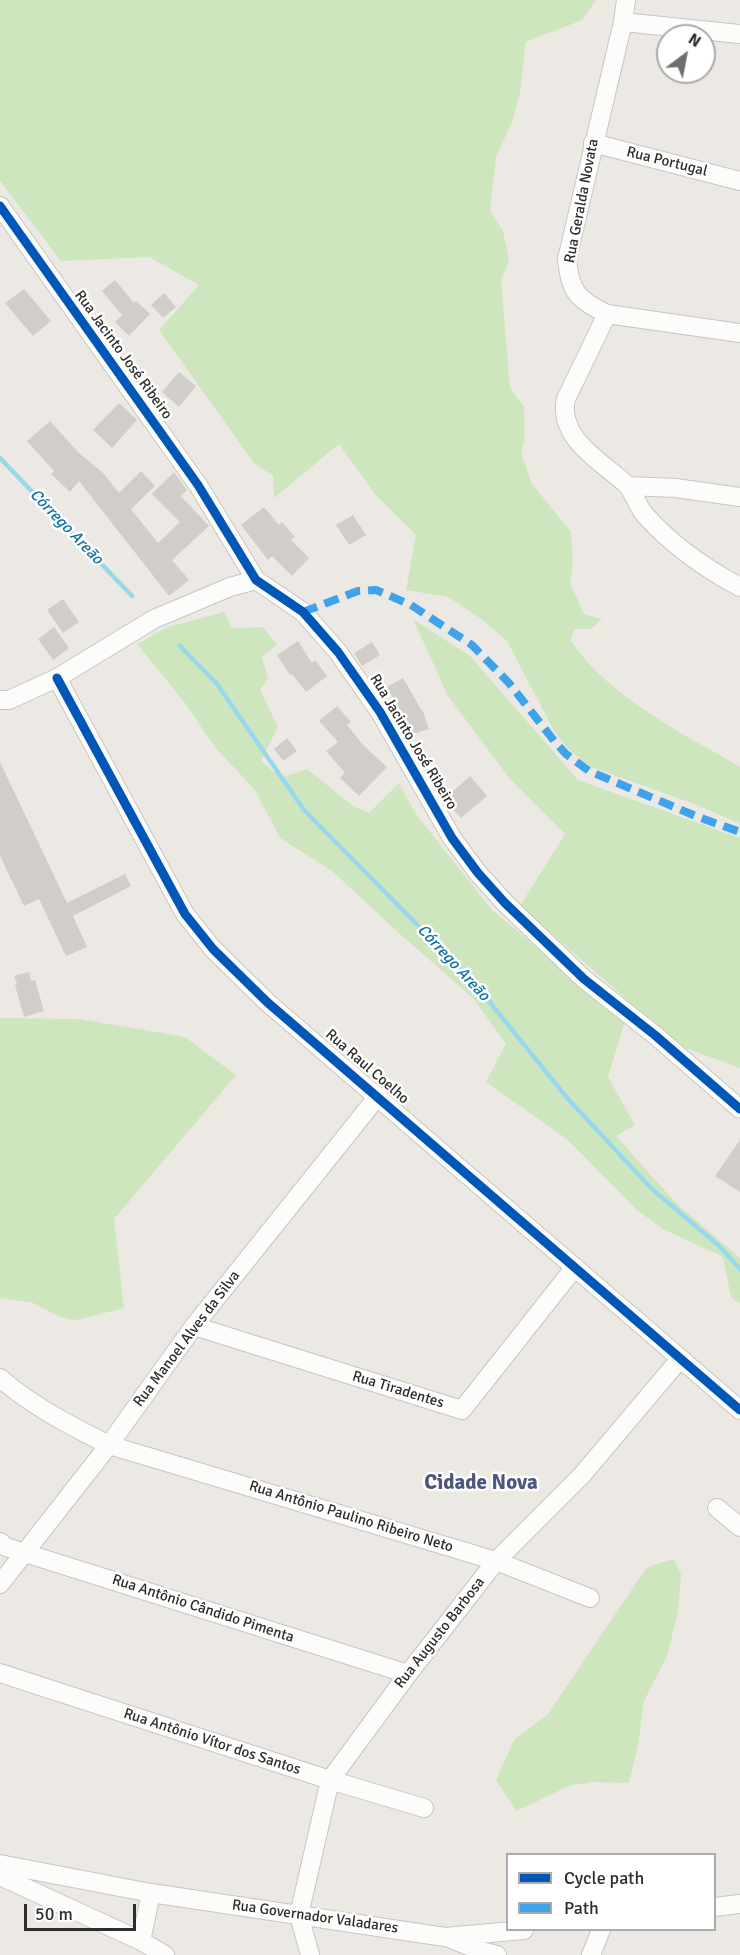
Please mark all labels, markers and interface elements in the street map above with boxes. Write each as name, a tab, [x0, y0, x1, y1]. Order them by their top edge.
north arrow	[656, 24, 716, 84]
text: N	[684, 29, 704, 52]
street label: Rua Geralda Novata	[561, 137, 603, 265]
street label: Rua Portugal	[625, 143, 709, 181]
street label: Rua Jacinto José Ribeiro	[70, 287, 176, 423]
water label: Córrego Areão	[25, 485, 107, 569]
street label: Rua Jacinto José Ribeiro	[365, 671, 461, 813]
water label: Córrego Areão	[413, 921, 493, 1005]
street label: Rua Raul Coelho	[322, 1026, 412, 1108]
street label: Rua Manoel Alves da Silva	[130, 1267, 244, 1411]
street label: Rua Tiradentes	[350, 1368, 446, 1412]
district label: Cidade Nova	[424, 1470, 538, 1496]
street label: Rua Antônio Paulino Ribeiro Neto	[247, 1477, 455, 1557]
street label: Rua Antônio Cândido Pimenta	[110, 1571, 296, 1647]
street label: Rua Augusto Barbosa	[391, 1574, 489, 1692]
street label: Rua Antônio Vítor dos Santos	[121, 1705, 303, 1779]
legend	[506, 1853, 716, 1931]
text: Cycle path	[564, 1867, 644, 1889]
scale bar	[27, 1892, 140, 1930]
street label: Rua Governador Valadares	[231, 1896, 399, 1938]
text: Path	[564, 1897, 599, 1919]
text: 50 m	[35, 1903, 73, 1925]

